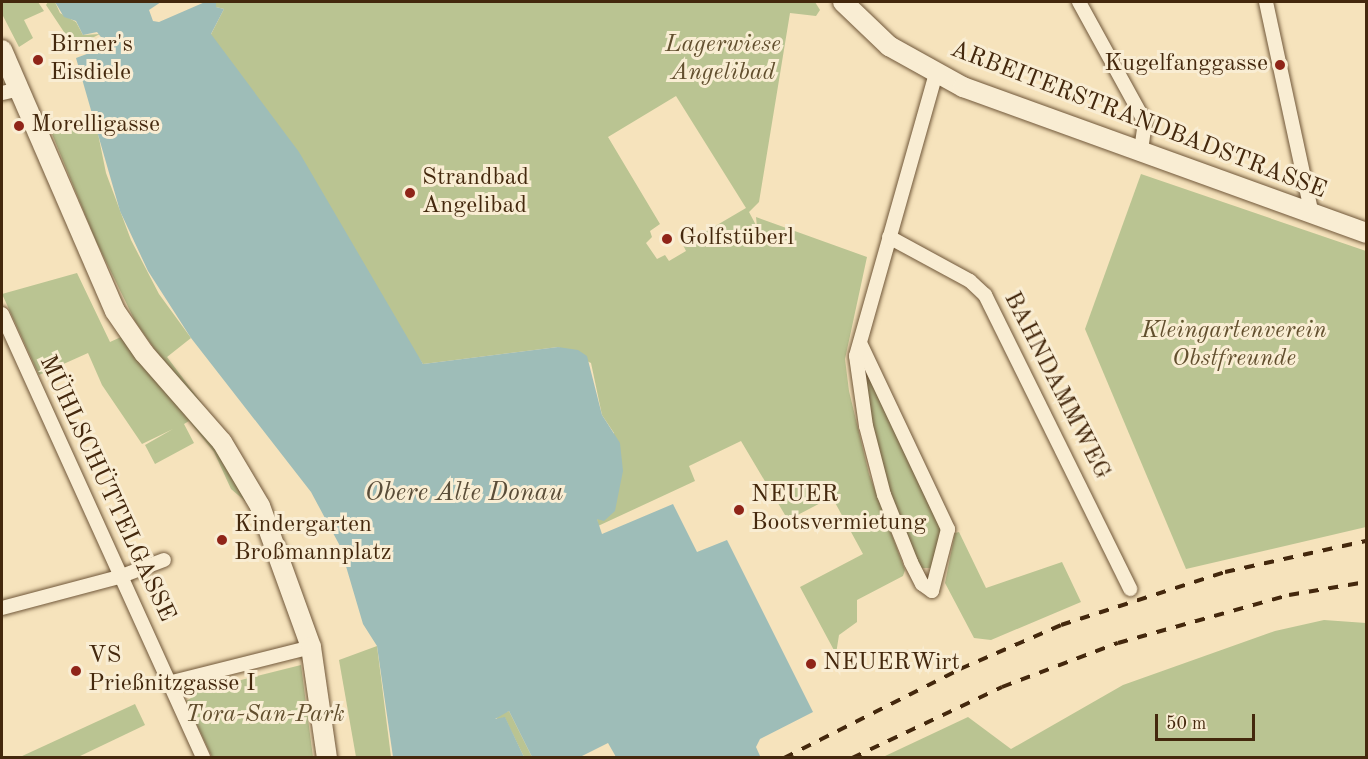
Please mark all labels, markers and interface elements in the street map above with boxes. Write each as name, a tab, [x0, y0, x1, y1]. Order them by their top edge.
place label: Birner's Eisdiele	[50, 32, 133, 88]
park label: Lagerwiese Angelibad	[665, 32, 781, 88]
street label: ARBEITERSTRANDBADSTRASSE	[946, 36, 1330, 206]
place label: Kugelfanggasse	[1104, 51, 1268, 79]
marker: Birner's Eisdiele	[31, 53, 45, 67]
marker: Kugelfanggasse	[1273, 58, 1287, 72]
place label: Morelligasse	[31, 112, 160, 140]
marker: Morelligasse	[12, 119, 26, 133]
place label: Strandbad Angelibad	[422, 165, 529, 221]
marker: Strandbad Angelibad	[403, 186, 417, 200]
place label: Golfstüberl	[679, 225, 794, 253]
marker: Golfstüberl	[660, 232, 674, 246]
street label: BAHNDAMMWEG	[996, 287, 1116, 485]
park label: Kleingartenverein Obstfreunde	[1141, 318, 1327, 374]
street label: MÜHLSCHÜTTELGASSE	[32, 351, 180, 627]
water label: Obere Alte Donau	[365, 478, 563, 510]
place label: NEUER Bootsvermietung	[751, 482, 926, 538]
marker: NEUER Bootsvermietung	[732, 503, 746, 517]
place label: Kindergarten Broßmannplatz	[234, 512, 391, 568]
marker: Kindergarten Broßmannplatz	[215, 533, 229, 547]
place label: VS Prießnitzgasse I	[88, 643, 256, 699]
place label: NEUERWirt	[823, 650, 960, 678]
marker: NEUERWirt	[804, 657, 818, 671]
marker: VS Prießnitzgasse I	[69, 664, 83, 678]
park label: Tora-San-Park	[185, 702, 345, 730]
scale bar	[1158, 702, 1258, 740]
text: 50 m	[1166, 715, 1206, 733]

